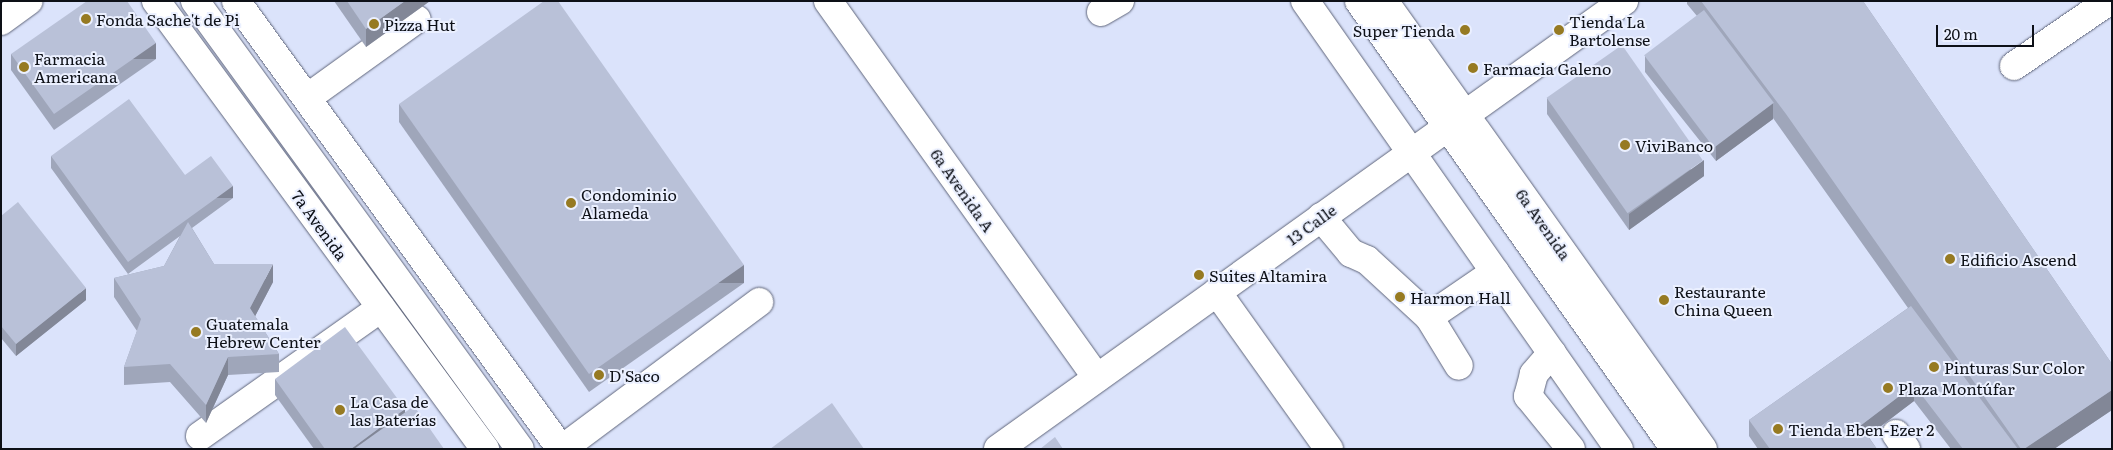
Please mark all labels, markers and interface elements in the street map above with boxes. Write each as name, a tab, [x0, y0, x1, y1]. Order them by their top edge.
place label: Fonda Sache't de Pi	[96, 9, 240, 29]
place label: Tienda La Bartolense	[1569, 11, 1650, 49]
marker: Fonda Sache't de Pi	[80, 13, 92, 25]
place label: Pizza Hut	[384, 14, 456, 34]
scale bar	[1938, 15, 2036, 47]
marker: Pizza Hut	[368, 18, 380, 30]
place label: Super Tienda	[1353, 20, 1455, 40]
text: 20 m	[1944, 22, 1978, 45]
marker: Super Tienda	[1459, 24, 1471, 36]
marker: Tienda La Bartolense	[1553, 24, 1565, 36]
place label: Farmacia Americana	[34, 48, 118, 86]
place label: Farmacia Galeno	[1483, 58, 1611, 78]
marker: Farmacia Americana	[18, 61, 30, 73]
marker: Farmacia Galeno	[1467, 62, 1479, 74]
place label: ViviBanco	[1635, 135, 1713, 155]
marker: ViviBanco	[1619, 139, 1631, 151]
street label: 6a Avenida A	[927, 145, 999, 235]
place label: Condominio Alameda	[581, 184, 677, 222]
street label: 6a Avenida	[1513, 185, 1575, 263]
street label: 7a Avenida	[288, 186, 352, 264]
marker: Condominio Alameda	[565, 197, 577, 209]
street label: 13 Calle	[1282, 200, 1340, 248]
place label: Edificio Ascend	[1960, 249, 2077, 269]
marker: Edificio Ascend	[1944, 253, 1956, 265]
place label: Suites Altamira	[1209, 265, 1327, 285]
marker: Suites Altamira	[1193, 269, 1205, 281]
place label: Restaurante China Queen	[1674, 281, 1773, 319]
place label: Harmon Hall	[1410, 287, 1511, 307]
marker: Harmon Hall	[1394, 291, 1406, 303]
marker: Restaurante China Queen	[1658, 294, 1670, 306]
place label: Guatemala Hebrew Center	[206, 313, 321, 351]
marker: Guatemala Hebrew Center	[190, 326, 202, 338]
place label: Pinturas Sur Color	[1944, 357, 2085, 377]
marker: Pinturas Sur Color	[1928, 361, 1940, 373]
place label: D'Saco	[609, 365, 660, 385]
marker: D'Saco	[593, 369, 605, 381]
place label: Plaza Montúfar	[1898, 378, 2015, 398]
marker: Plaza Montúfar	[1882, 382, 1894, 394]
place label: La Casa de las Baterías	[350, 391, 436, 429]
marker: La Casa de las Baterías	[334, 404, 346, 416]
place label: Tienda Eben-Ezer 2	[1788, 419, 1934, 439]
marker: Tienda Eben-Ezer 2	[1772, 423, 1784, 435]

